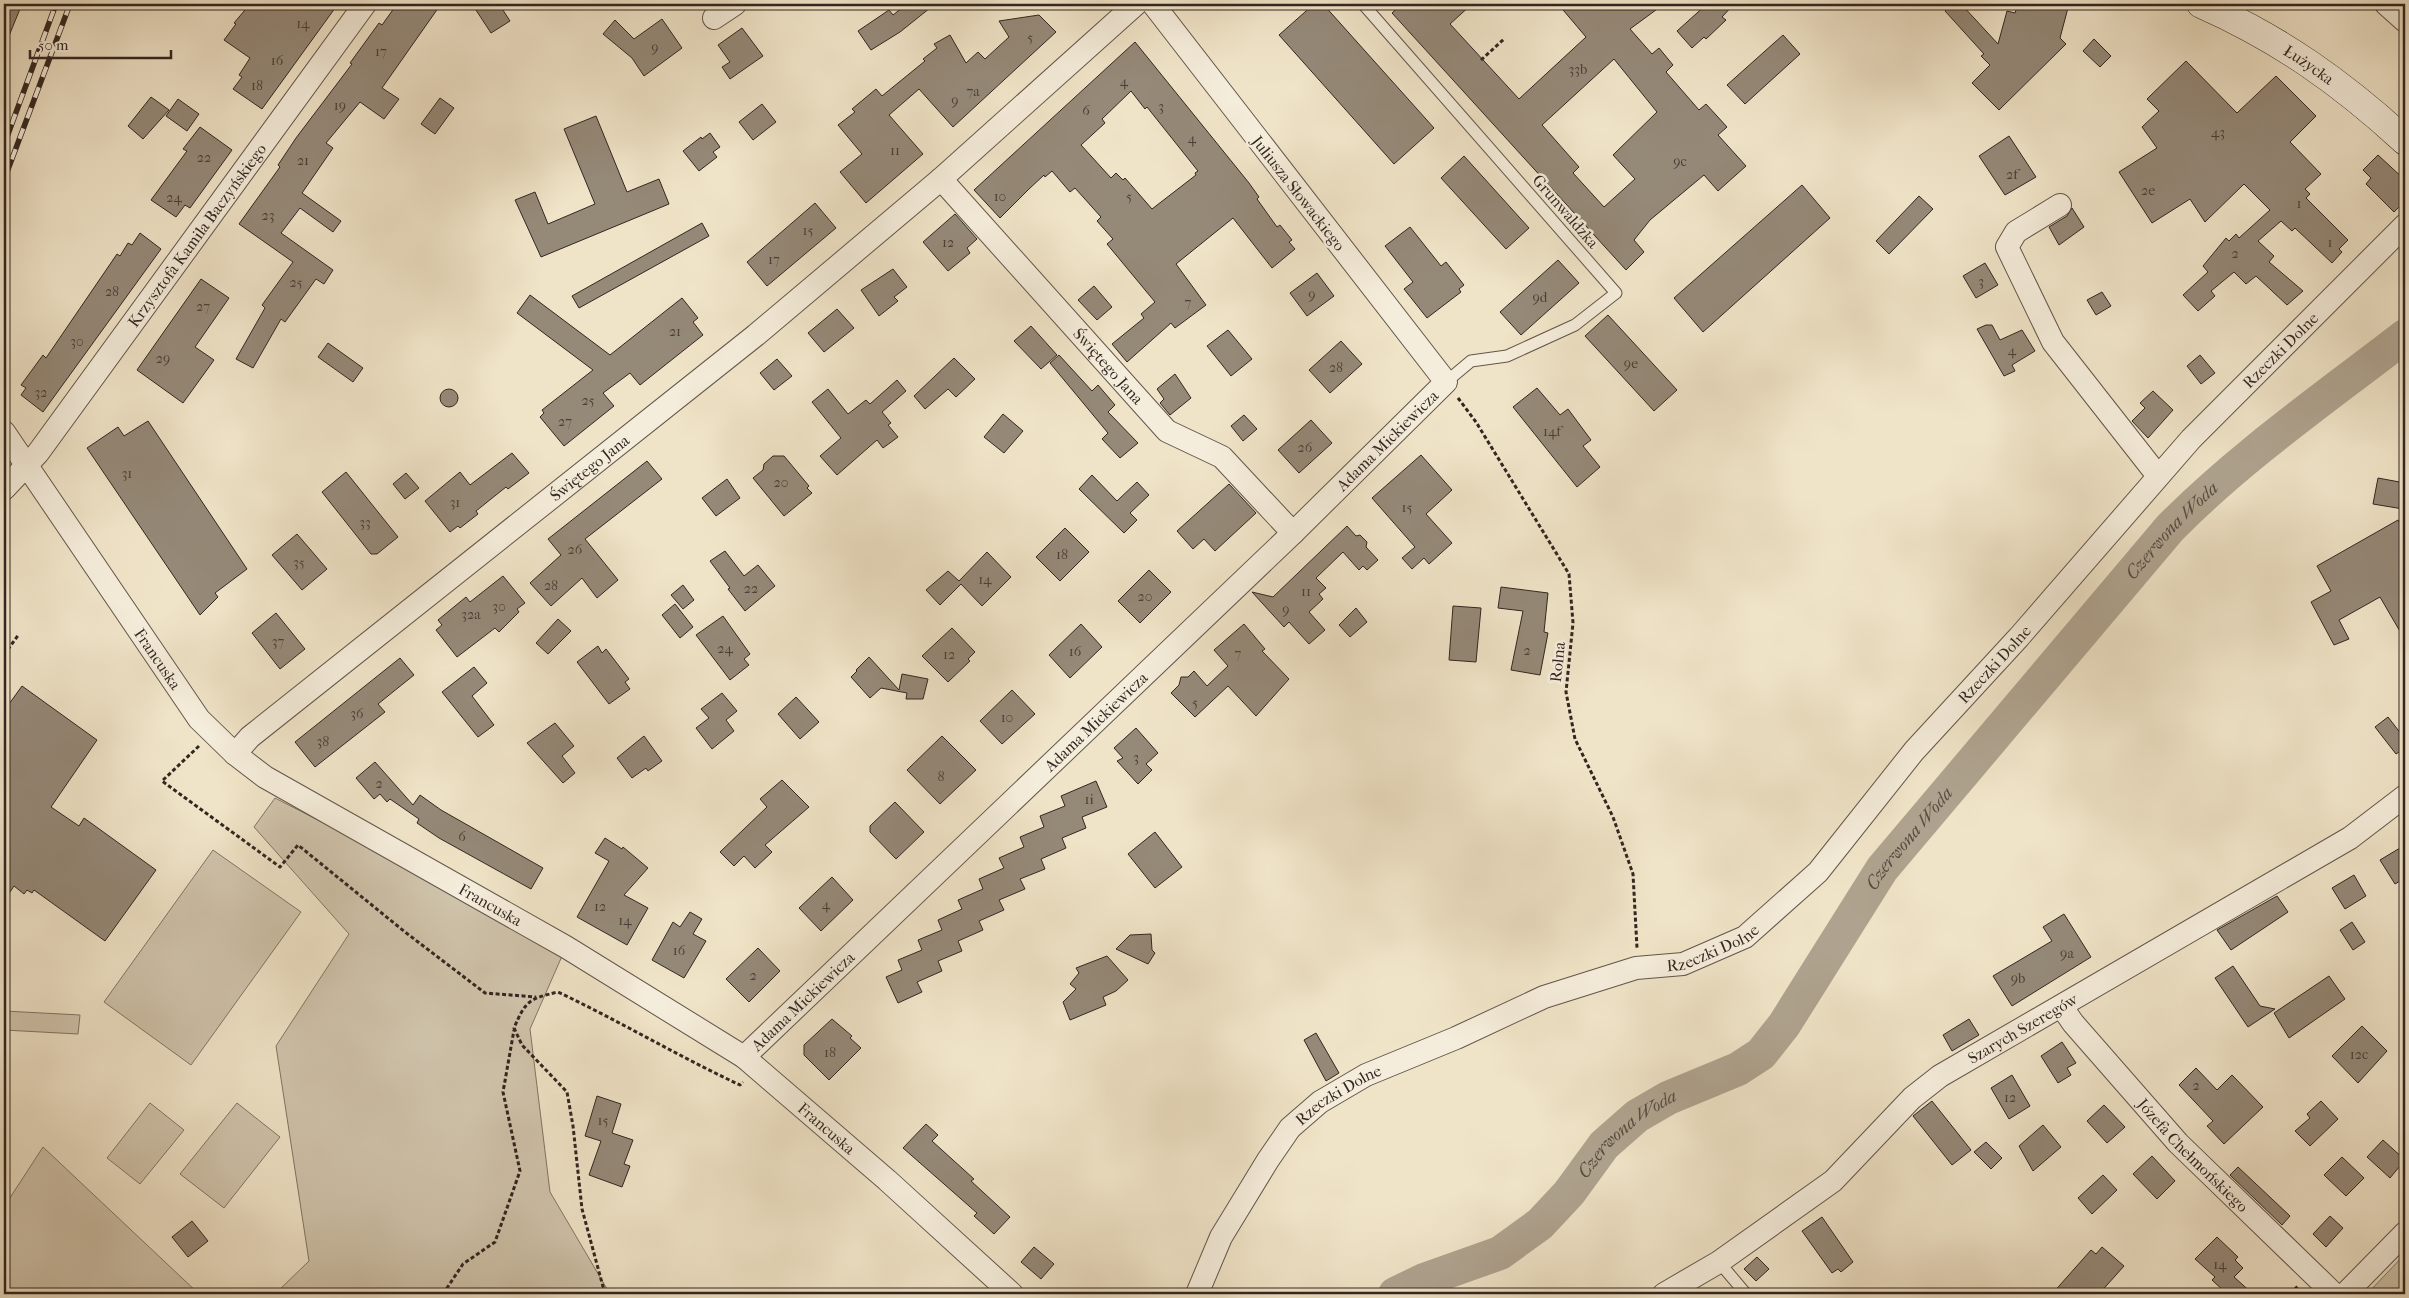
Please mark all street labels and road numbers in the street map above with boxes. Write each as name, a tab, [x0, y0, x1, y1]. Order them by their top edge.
street label: Łużycka	[2280, 41, 2338, 89]
street label: Juliusza Słowackiego	[1247, 130, 1349, 255]
street label: Krzysztofa Kamila Baczyńskiego	[124, 140, 270, 331]
street label: Grunwaldzka	[1529, 171, 1603, 252]
street label: Rzeczki Dolne	[2239, 309, 2322, 392]
street label: Świętego Jana	[1069, 323, 1148, 409]
street label: Adama Mickiewicza	[1332, 386, 1443, 496]
street label: Świętego Jana	[546, 430, 634, 505]
street label: Rzeczki Dolne	[1954, 621, 2035, 707]
street label: Francuska	[130, 625, 185, 694]
street label: Rolna	[1546, 640, 1569, 683]
street label: Adama Mickiewicza	[1040, 668, 1152, 776]
street label: Francuska	[455, 879, 526, 930]
street label: Rzeczki Dolne	[1666, 920, 1763, 975]
street label: Adama Mickiewicza	[747, 947, 859, 1056]
street label: Szarych Szeregów	[1965, 989, 2082, 1068]
street label: Rzeczki Dolne	[1291, 1061, 1384, 1129]
street label: Józefa Chełmońskiego	[2132, 1093, 2252, 1216]
street label: Francuska	[794, 1099, 859, 1159]

